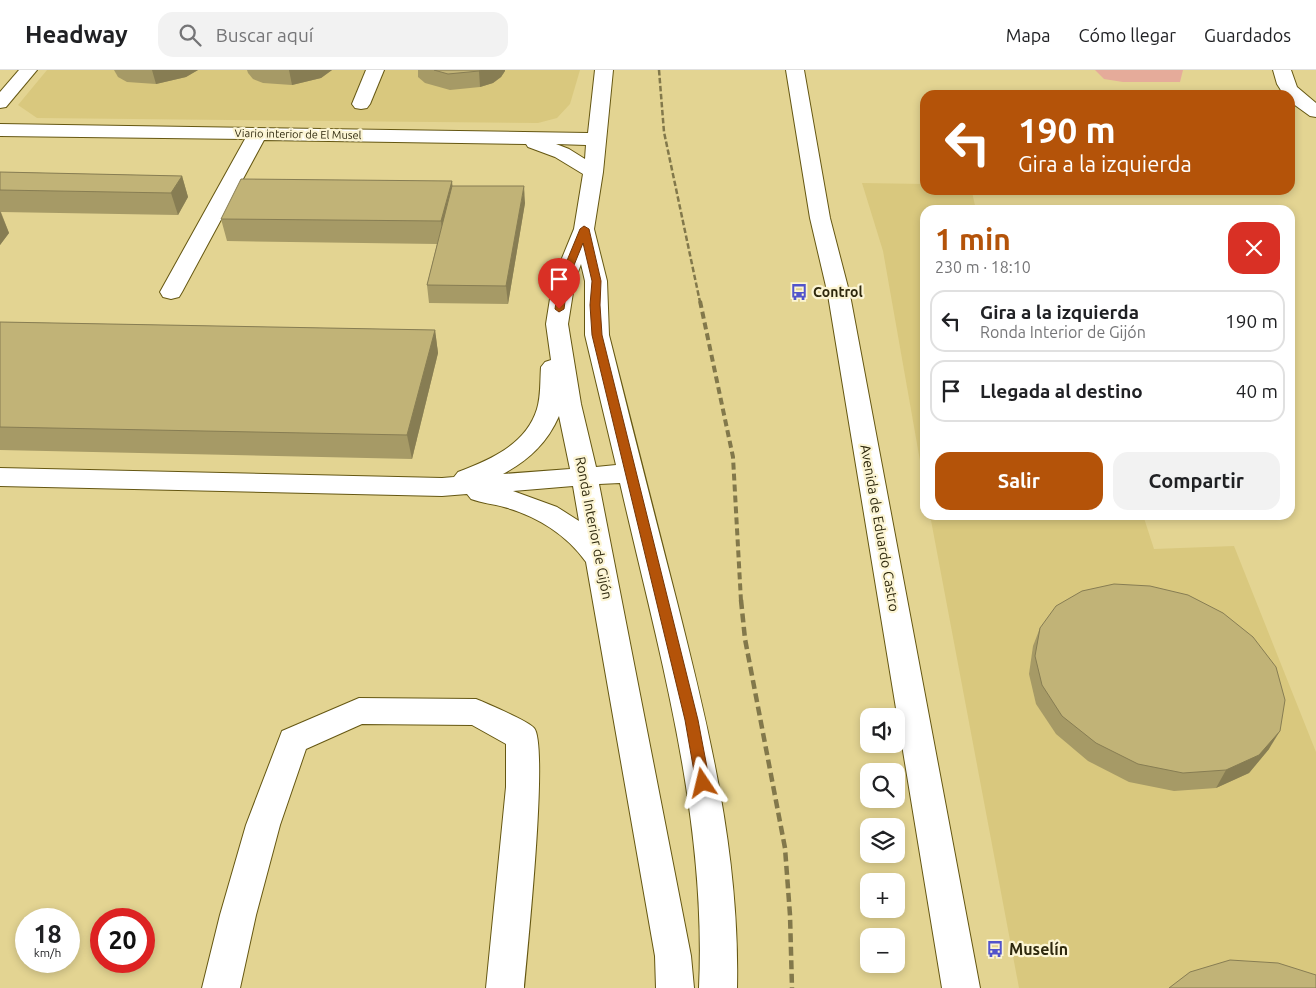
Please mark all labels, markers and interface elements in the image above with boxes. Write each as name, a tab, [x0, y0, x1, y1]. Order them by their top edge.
search box	[158, 12, 508, 57]
text: Headway	[25, 21, 128, 48]
icon: search	[176, 21, 204, 49]
text: Buscar aquí	[216, 24, 313, 46]
text: Mapa	[1006, 25, 1051, 45]
text: Cómo llegar	[1079, 25, 1176, 45]
text: Guardados	[1204, 25, 1291, 45]
icon: left	[935, 110, 1000, 175]
text: 190 m	[1018, 110, 1116, 150]
street label: Viario interior de El Musel	[234, 127, 362, 141]
text: Gira a la izquierda	[1018, 151, 1192, 176]
text: 1 min	[935, 222, 1011, 256]
button: close	[1228, 222, 1280, 274]
pin	[538, 258, 580, 309]
text: 230 m · 18:10	[935, 258, 1031, 276]
icon: arrive	[545, 265, 573, 293]
bus stop icon: Control	[789, 282, 809, 302]
place label: Control	[813, 284, 863, 300]
text: Gira a la izquierda	[980, 301, 1139, 323]
icon: left	[937, 307, 965, 335]
text: 190 m	[1225, 310, 1278, 332]
text: Ronda Interior de Gijón	[980, 323, 1146, 341]
icon: arrive	[937, 377, 965, 405]
text: Llegada al destino	[980, 380, 1143, 402]
text: 40 m	[1236, 380, 1278, 402]
street label: Avenida de Eduardo Castro	[857, 443, 903, 613]
button: Salir	[935, 452, 1103, 510]
button: Compartir	[1113, 452, 1280, 510]
street label: Ronda Interior de Gijón	[572, 455, 616, 601]
map controls	[860, 708, 905, 973]
button: sound	[860, 708, 905, 753]
position arrow	[676, 756, 728, 808]
button: search	[860, 763, 905, 808]
button: layers	[860, 818, 905, 863]
button: +	[860, 873, 905, 918]
speed limit sign: 20	[90, 908, 155, 973]
text: 18	[33, 920, 62, 948]
button: −	[860, 928, 905, 973]
bus stop icon: Muselín	[985, 939, 1005, 959]
place label: Muselín	[1009, 940, 1068, 958]
text: km/h	[34, 946, 61, 959]

